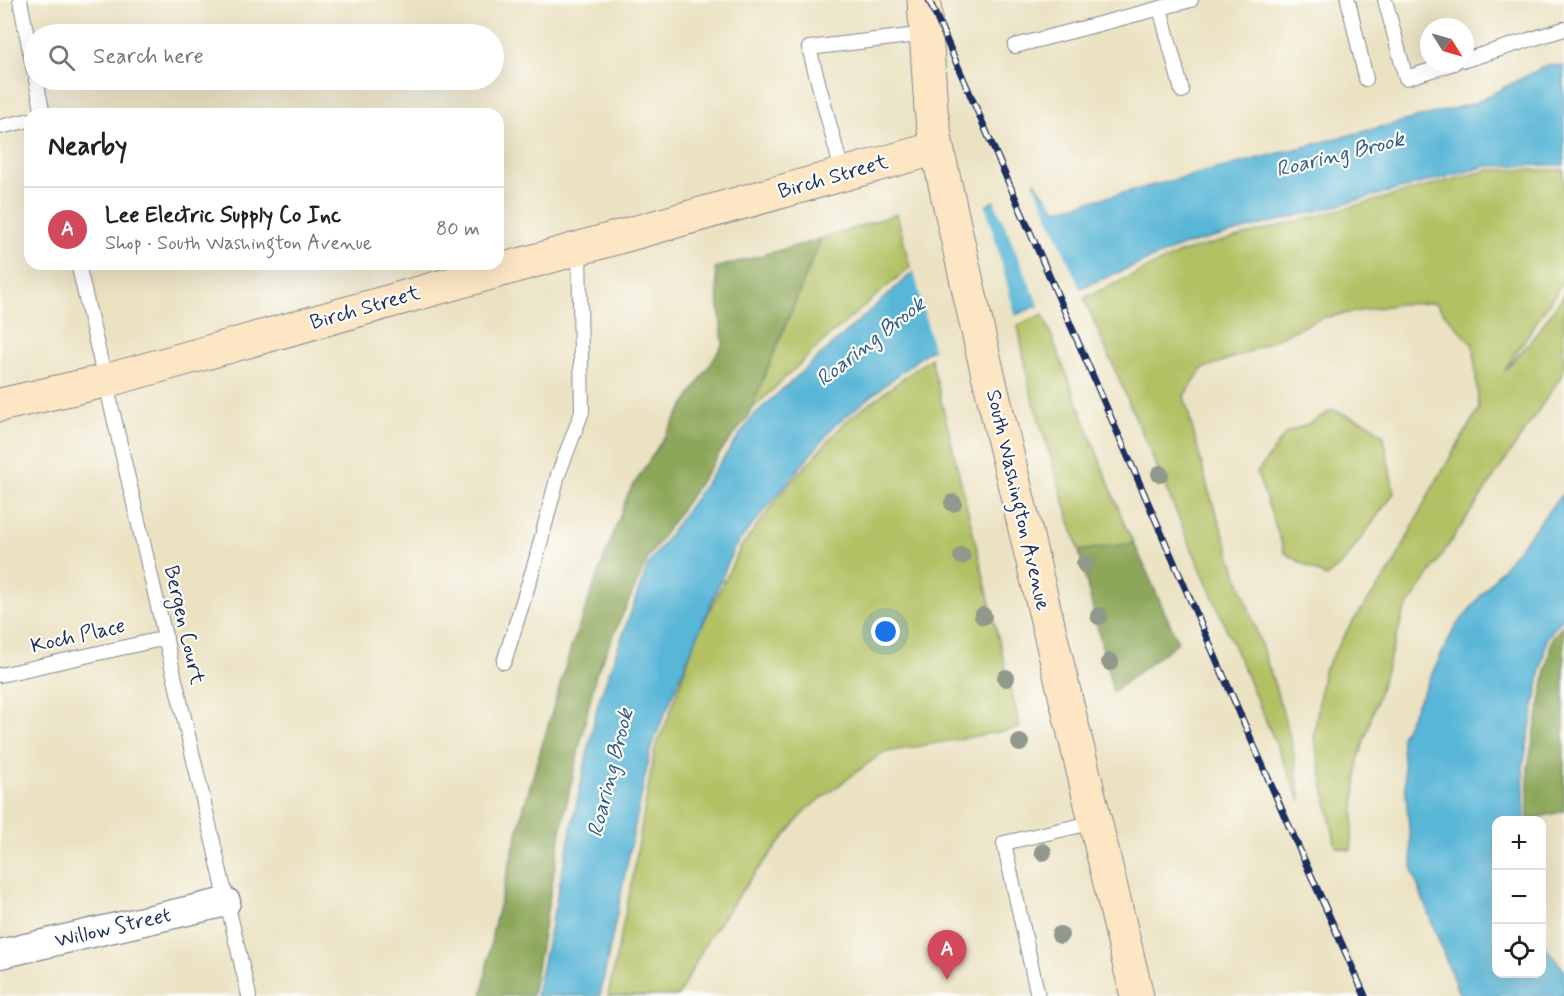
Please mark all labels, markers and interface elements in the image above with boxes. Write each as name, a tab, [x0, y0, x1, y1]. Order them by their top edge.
north arrow	[1420, 18, 1474, 72]
search box	[24, 24, 504, 90]
icon: search	[45, 41, 78, 74]
text: Search here	[93, 43, 204, 71]
water label: Roaring Brook	[1273, 125, 1409, 185]
text: Nearby	[48, 130, 127, 164]
street label: Birch Street	[775, 148, 892, 206]
text: Lee Electric Supply Co Inc	[105, 202, 341, 230]
text: A	[61, 216, 74, 243]
text: 80 m	[436, 216, 480, 243]
text: Shop · South Washington Avenue	[105, 230, 372, 257]
street label: Birch Street	[307, 279, 424, 337]
water label: Roaring Brook	[811, 289, 933, 394]
street label: South Washington Avenue	[977, 387, 1057, 614]
street label: Bergen Court	[156, 563, 211, 688]
street label: Koch Place	[28, 612, 128, 660]
your location	[871, 617, 900, 646]
water label: Roaring Brook	[582, 704, 642, 840]
map controls	[1492, 816, 1546, 978]
button: +	[1492, 816, 1546, 870]
button: −	[1492, 870, 1546, 924]
street label: Willow Street	[52, 901, 174, 955]
button: locate	[1492, 924, 1546, 978]
pin: A	[928, 930, 966, 980]

